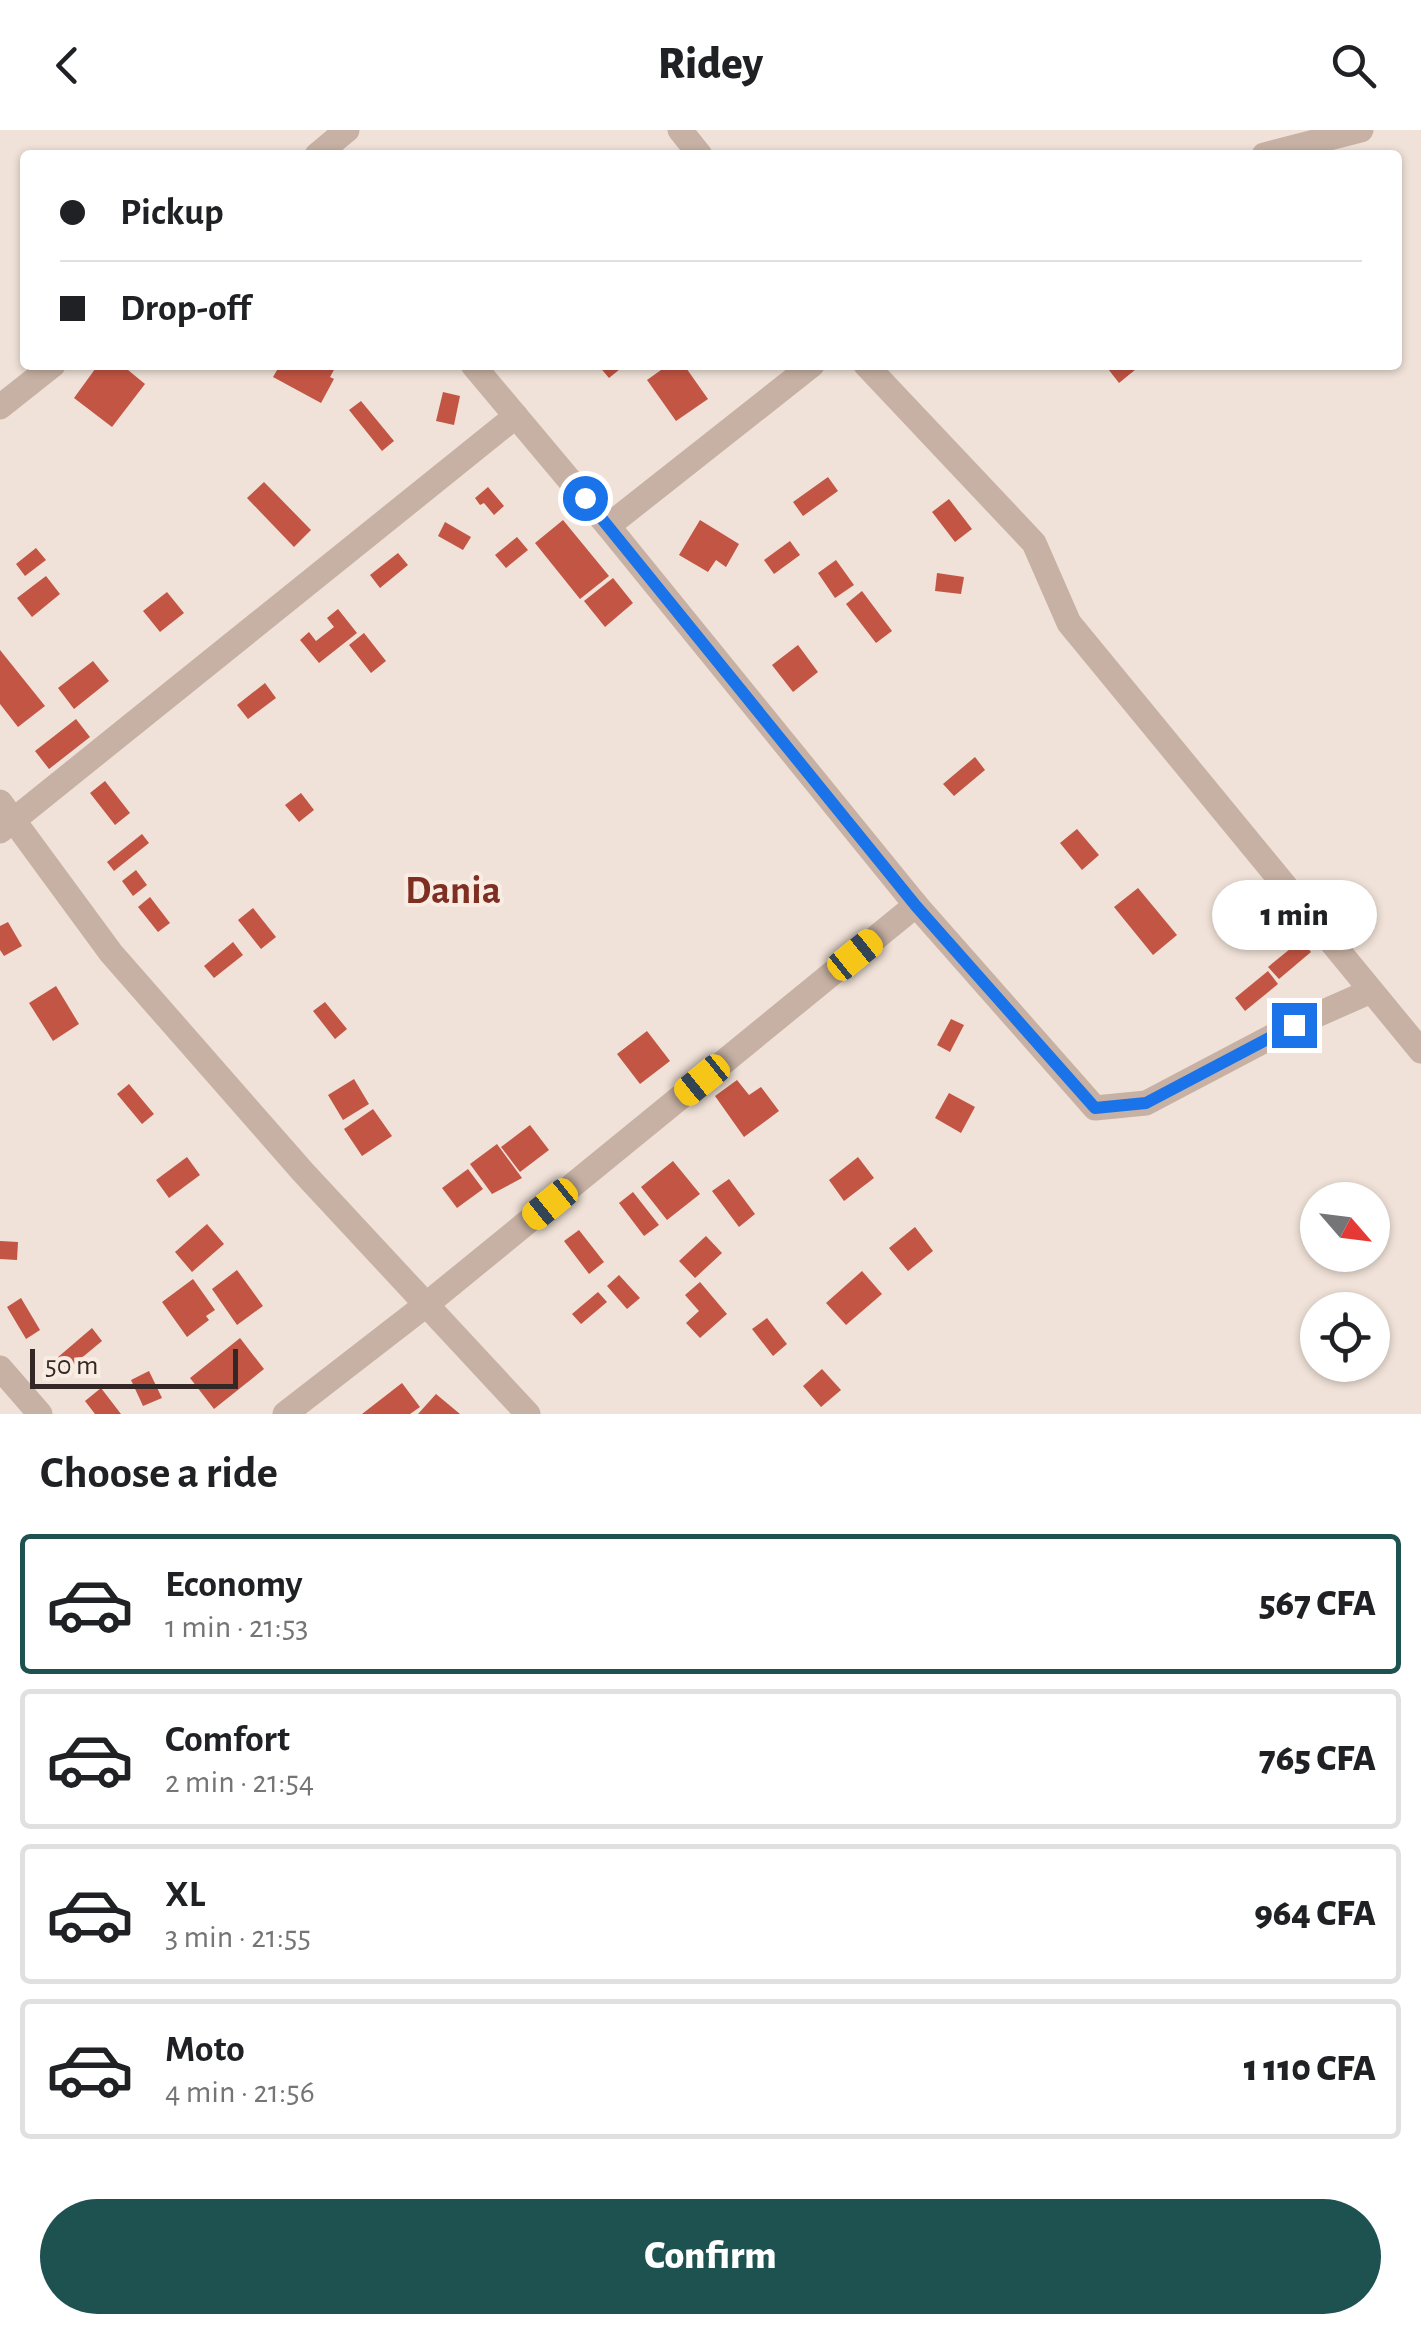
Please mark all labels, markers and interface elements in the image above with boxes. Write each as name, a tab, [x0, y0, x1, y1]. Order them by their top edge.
icon: back	[40, 38, 95, 93]
icon: search	[1326, 38, 1381, 93]
text: Ridey	[658, 42, 763, 87]
text: Pickup	[120, 194, 224, 232]
text: Drop-off	[120, 290, 251, 328]
route start	[563, 476, 608, 521]
district label: Dania	[405, 871, 501, 911]
callout: 1 min	[1212, 880, 1376, 950]
text: 1 min	[1260, 899, 1329, 931]
car	[822, 924, 888, 986]
route end	[1272, 1003, 1317, 1048]
car	[669, 1049, 735, 1111]
car	[517, 1173, 583, 1235]
north arrow	[1300, 1182, 1390, 1272]
map controls	[1300, 1182, 1390, 1382]
button: locate	[1300, 1292, 1390, 1382]
scale bar	[30, 1344, 238, 1388]
text: 50 m	[45, 1352, 99, 1380]
text: Choose a ride	[40, 1451, 278, 1496]
icon: car	[45, 1559, 135, 1649]
text: Economy	[165, 1566, 303, 1604]
text: 567 CFA	[1259, 1585, 1376, 1623]
text: 1 min · 21:53	[165, 1611, 309, 1643]
icon: car	[45, 1714, 135, 1804]
text: Comfort	[165, 1721, 290, 1759]
text: 765 CFA	[1259, 1740, 1376, 1778]
text: 2 min · 21:54	[165, 1766, 314, 1798]
icon: car	[45, 1869, 135, 1959]
text: XL	[165, 1876, 205, 1914]
text: 964 CFA	[1254, 1895, 1376, 1933]
text: 3 min · 21:55	[165, 1921, 311, 1953]
icon: car	[45, 2024, 135, 2114]
text: Moto	[165, 2031, 245, 2069]
text: 1 110 CFA	[1244, 2050, 1376, 2088]
text: 4 min · 21:56	[165, 2076, 315, 2108]
button: Confirm	[40, 2199, 1381, 2314]

